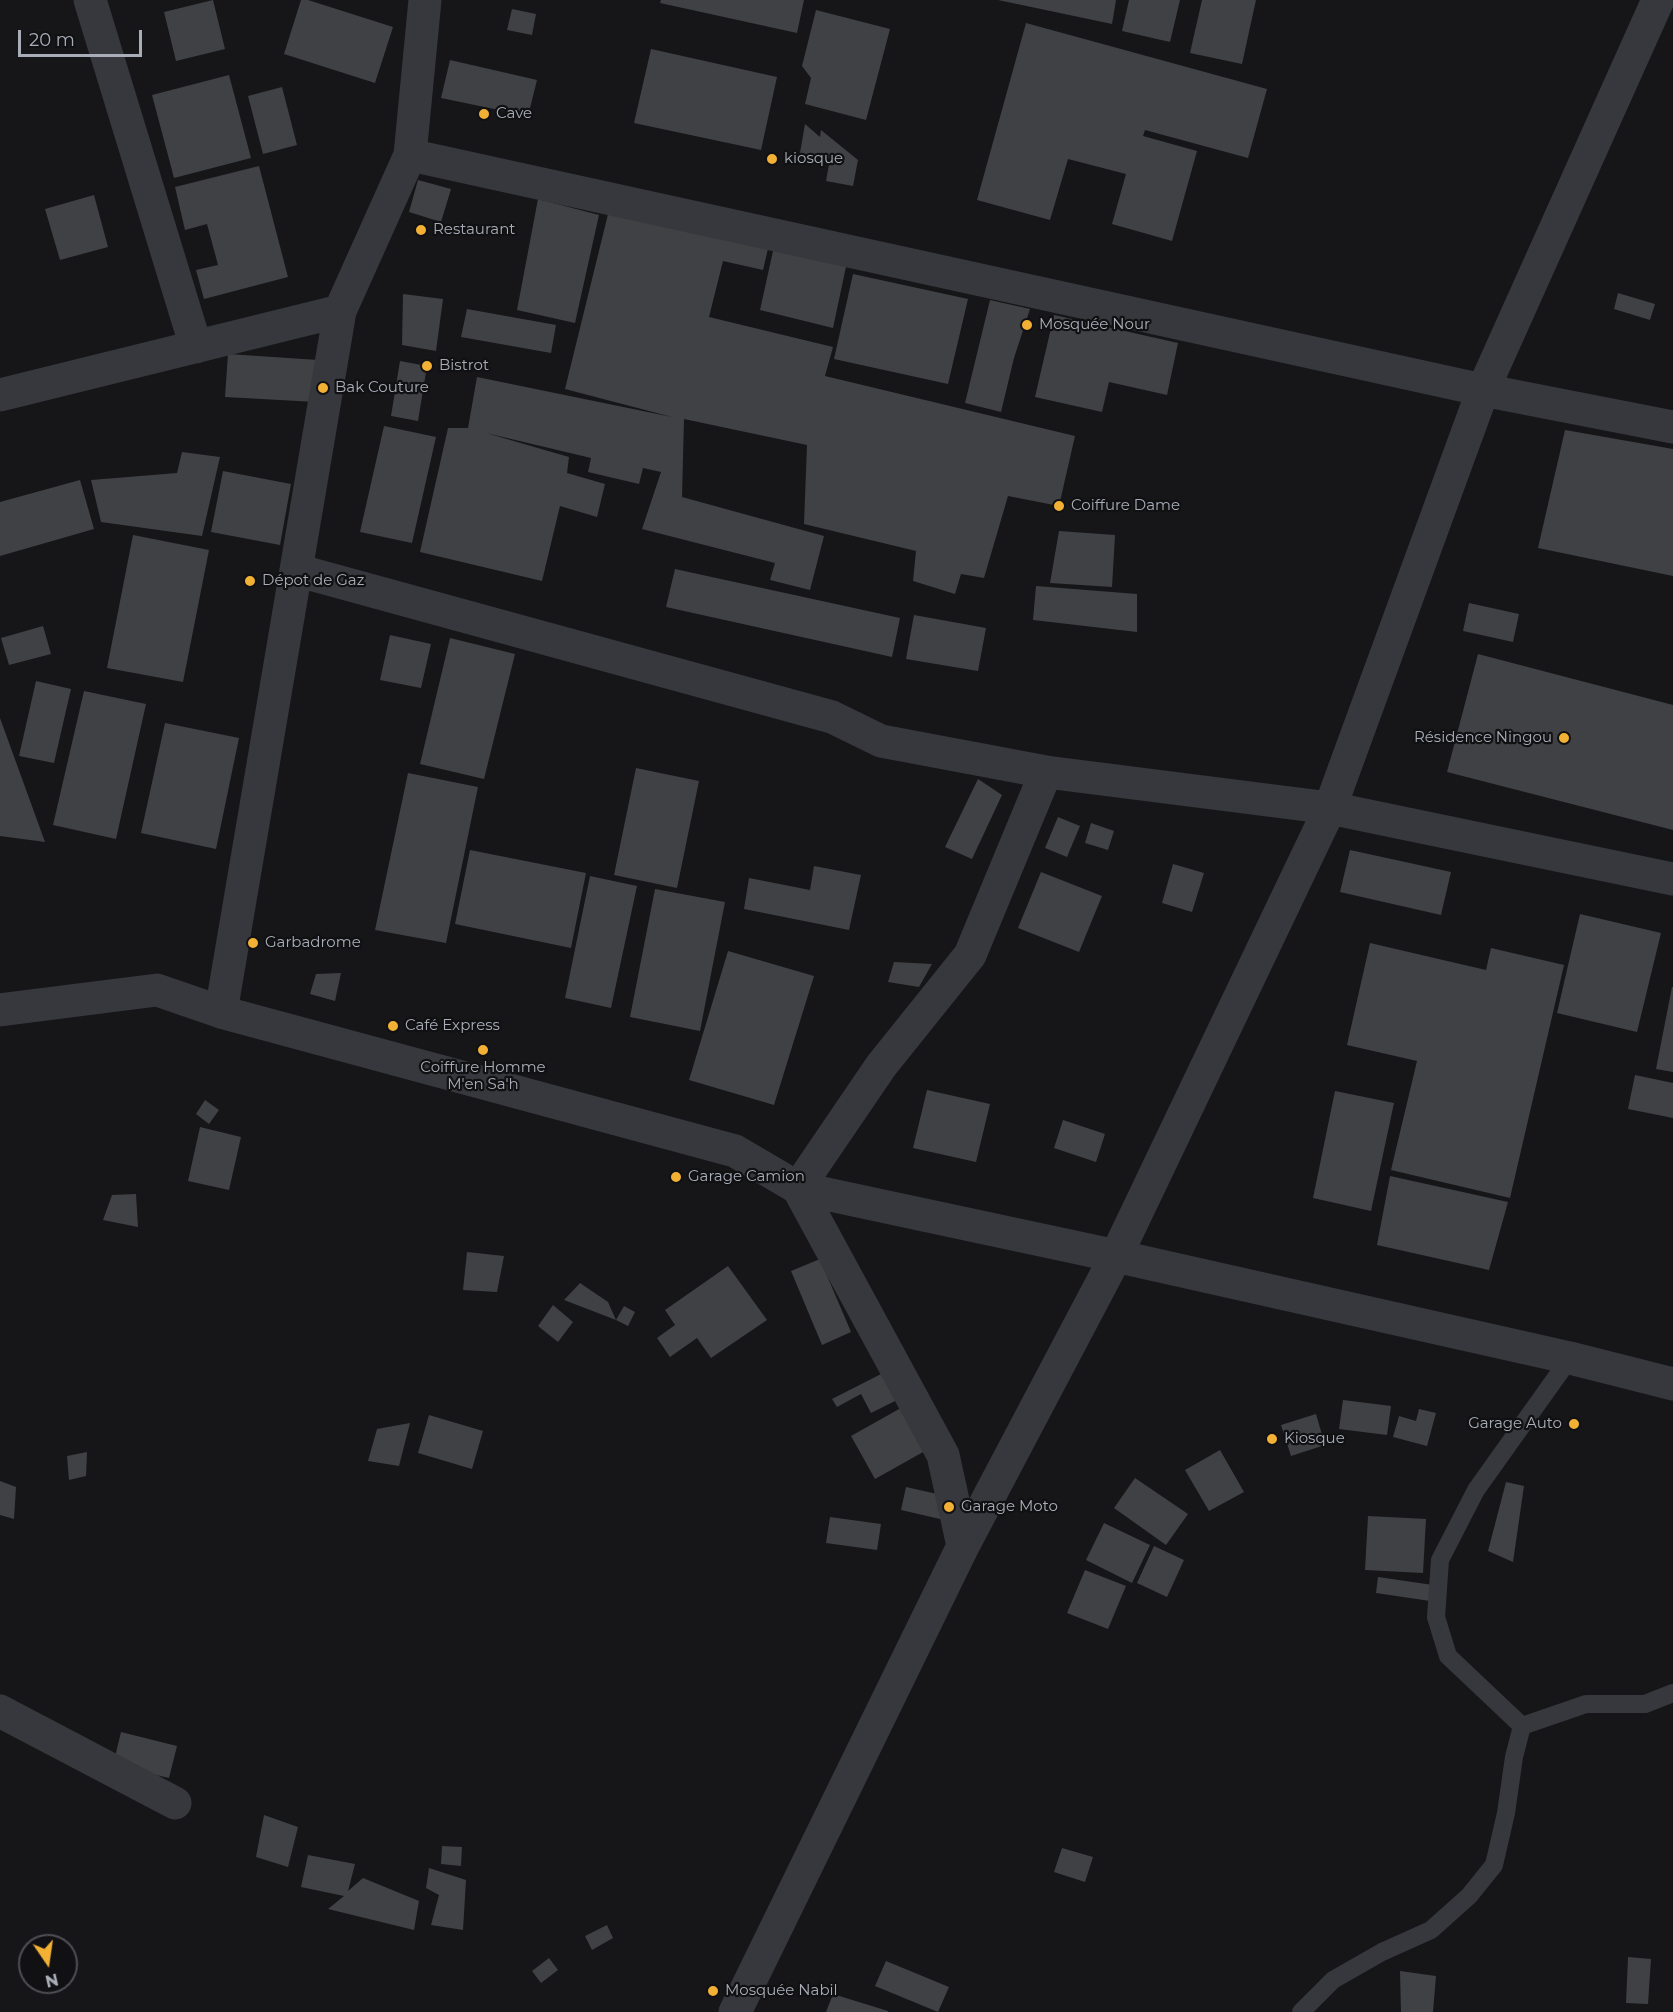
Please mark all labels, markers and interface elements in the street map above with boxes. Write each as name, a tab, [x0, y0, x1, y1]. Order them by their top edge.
scale bar	[21, 18, 146, 56]
text: 20 m	[29, 29, 75, 51]
place label: Cave	[496, 105, 532, 123]
marker: Cave	[477, 107, 491, 121]
place label: kiosque	[784, 150, 843, 168]
marker: kiosque	[765, 152, 779, 166]
place label: Restaurant	[433, 221, 515, 239]
marker: Restaurant	[414, 223, 428, 237]
place label: Mosquée Nour	[1039, 316, 1150, 334]
marker: Mosquée Nour	[1020, 318, 1034, 332]
place label: Bistrot	[439, 357, 489, 375]
marker: Bistrot	[420, 359, 434, 373]
place label: Bak Couture	[335, 379, 429, 397]
marker: Bak Couture	[316, 381, 330, 395]
place label: Coiffure Dame	[1071, 497, 1180, 515]
marker: Coiffure Dame	[1052, 499, 1066, 513]
place label: Dépot de Gaz	[262, 572, 364, 590]
marker: Dépot de Gaz	[243, 574, 257, 588]
place label: Résidence Ningou	[1414, 729, 1552, 747]
marker: Résidence Ningou	[1557, 731, 1571, 745]
place label: Garbadrome	[265, 934, 361, 952]
marker: Garbadrome	[246, 936, 260, 950]
place label: Café Express	[405, 1017, 500, 1035]
marker: Café Express	[386, 1019, 400, 1033]
marker: Coiffure Homme M'en Sa'h	[476, 1043, 490, 1057]
place label: Coiffure Homme M'en Sa'h	[420, 1059, 546, 1094]
place label: Garage Camion	[688, 1168, 805, 1186]
marker: Garage Camion	[669, 1170, 683, 1184]
place label: Garage Auto	[1468, 1415, 1562, 1433]
marker: Garage Auto	[1567, 1417, 1581, 1431]
place label: Kiosque	[1284, 1430, 1345, 1448]
marker: Kiosque	[1265, 1432, 1279, 1446]
place label: Garage Moto	[961, 1498, 1058, 1516]
marker: Garage Moto	[942, 1500, 956, 1514]
north arrow	[18, 1934, 78, 1994]
text: N	[43, 1969, 60, 1991]
place label: Mosquée Nabil	[725, 1982, 838, 2000]
marker: Mosquée Nabil	[706, 1984, 720, 1998]

